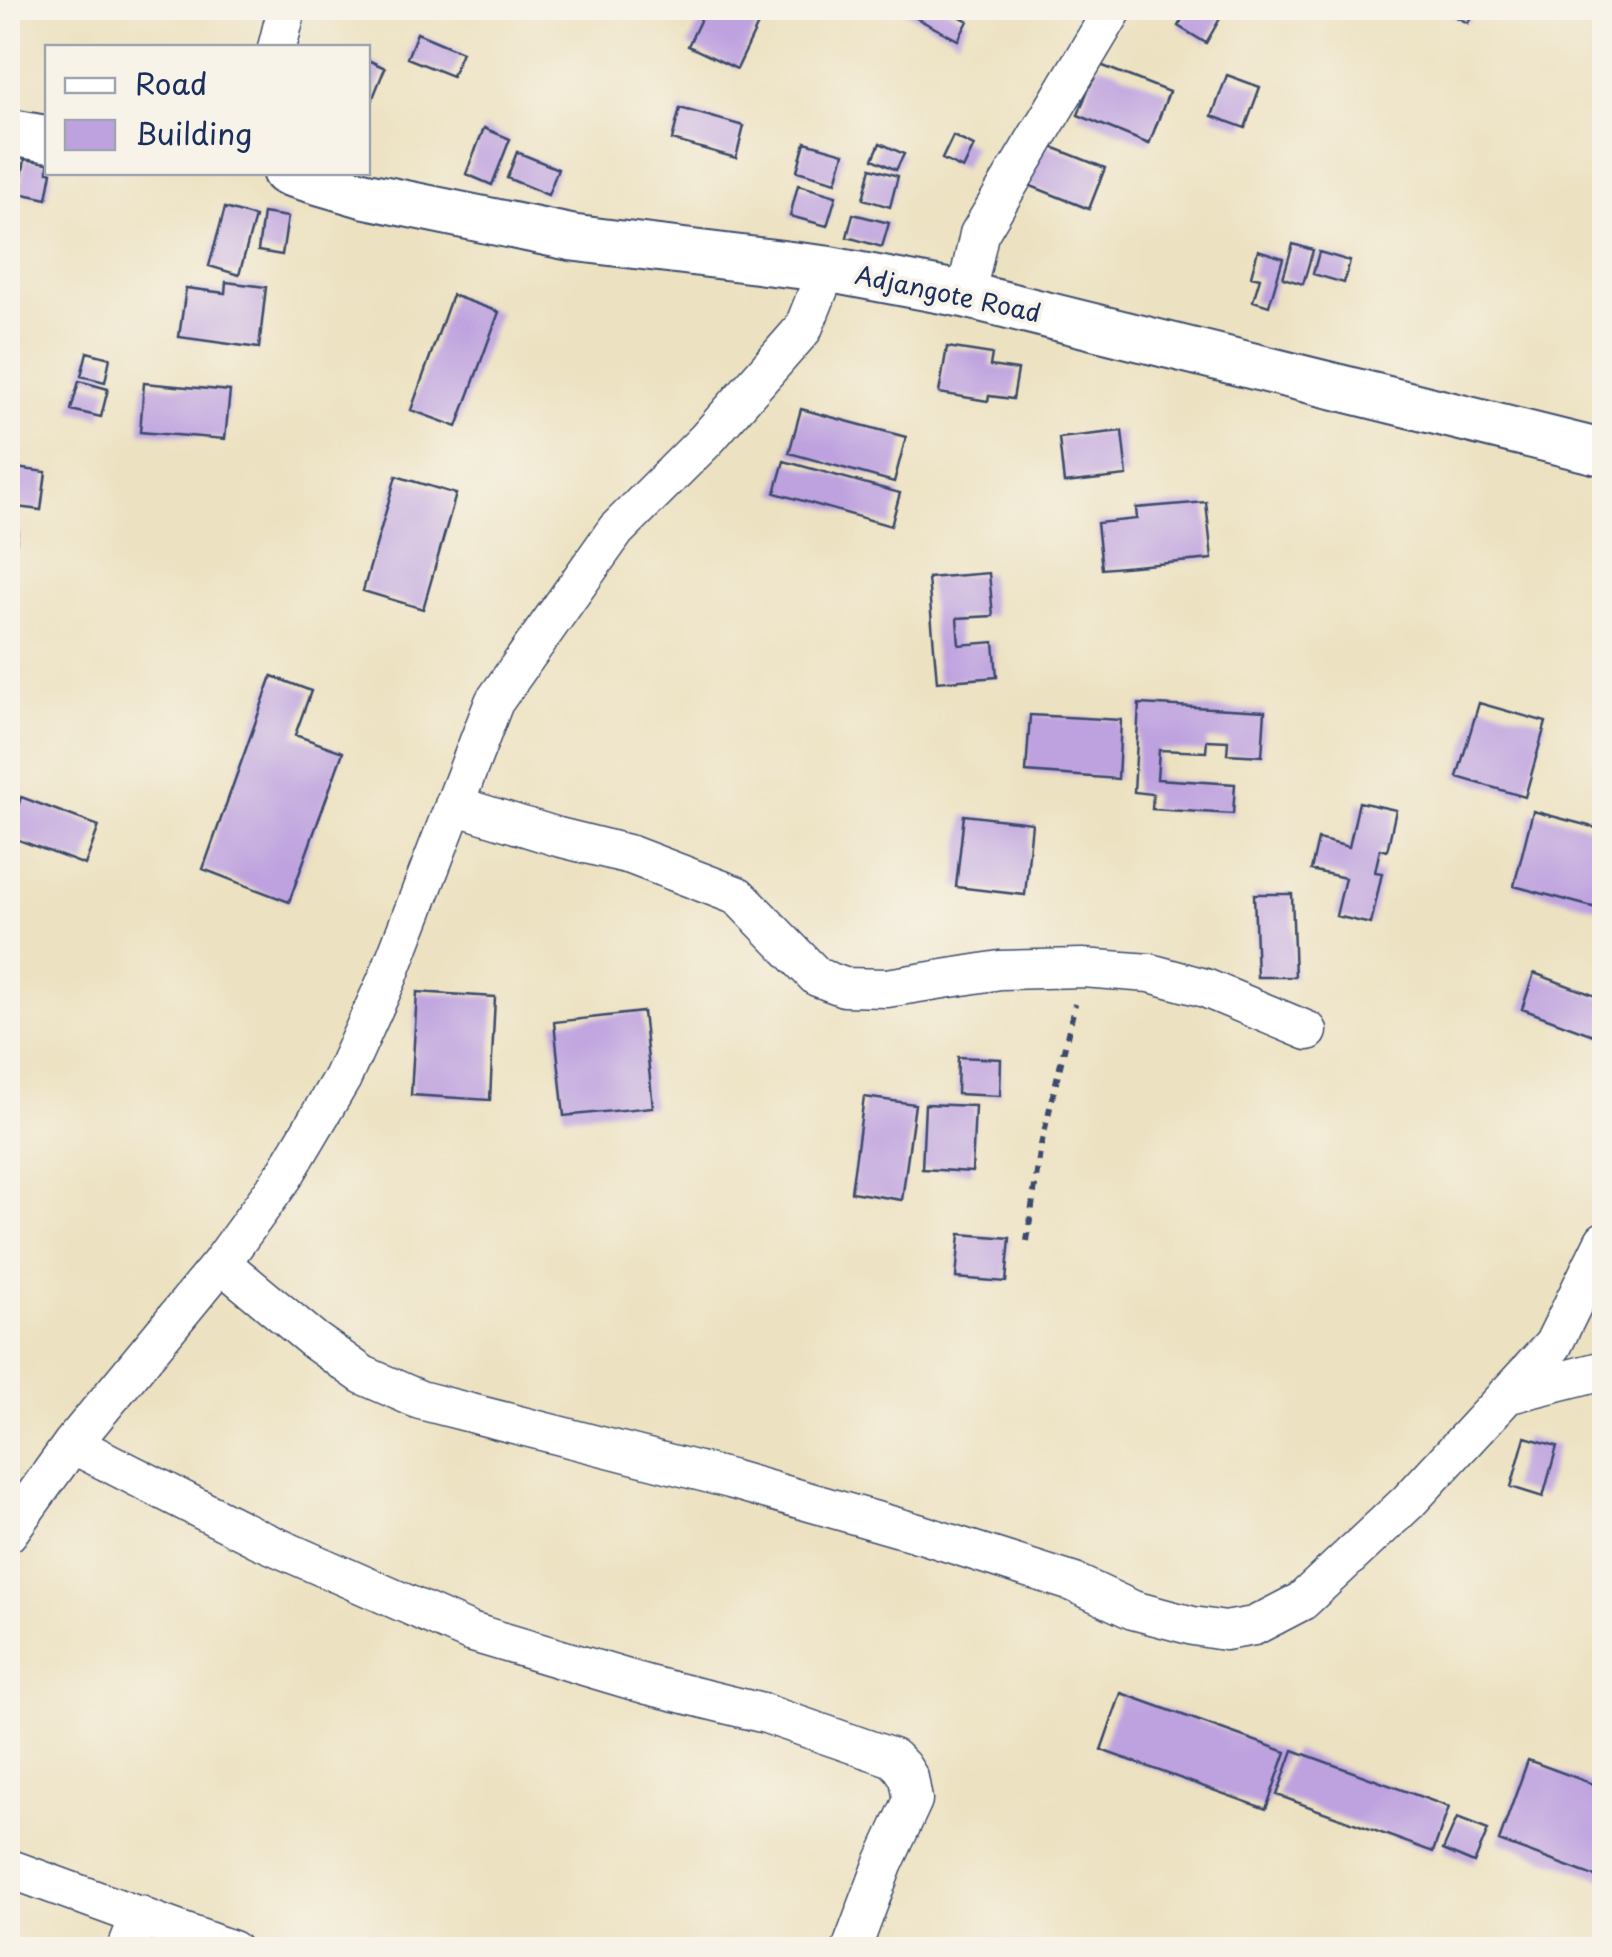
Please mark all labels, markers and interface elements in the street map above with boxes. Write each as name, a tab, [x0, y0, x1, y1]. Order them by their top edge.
legend	[45, 45, 370, 175]
text: Road	[135, 60, 208, 105]
text: Building	[135, 110, 252, 155]
street label: Adjangote Road	[852, 255, 1045, 331]

